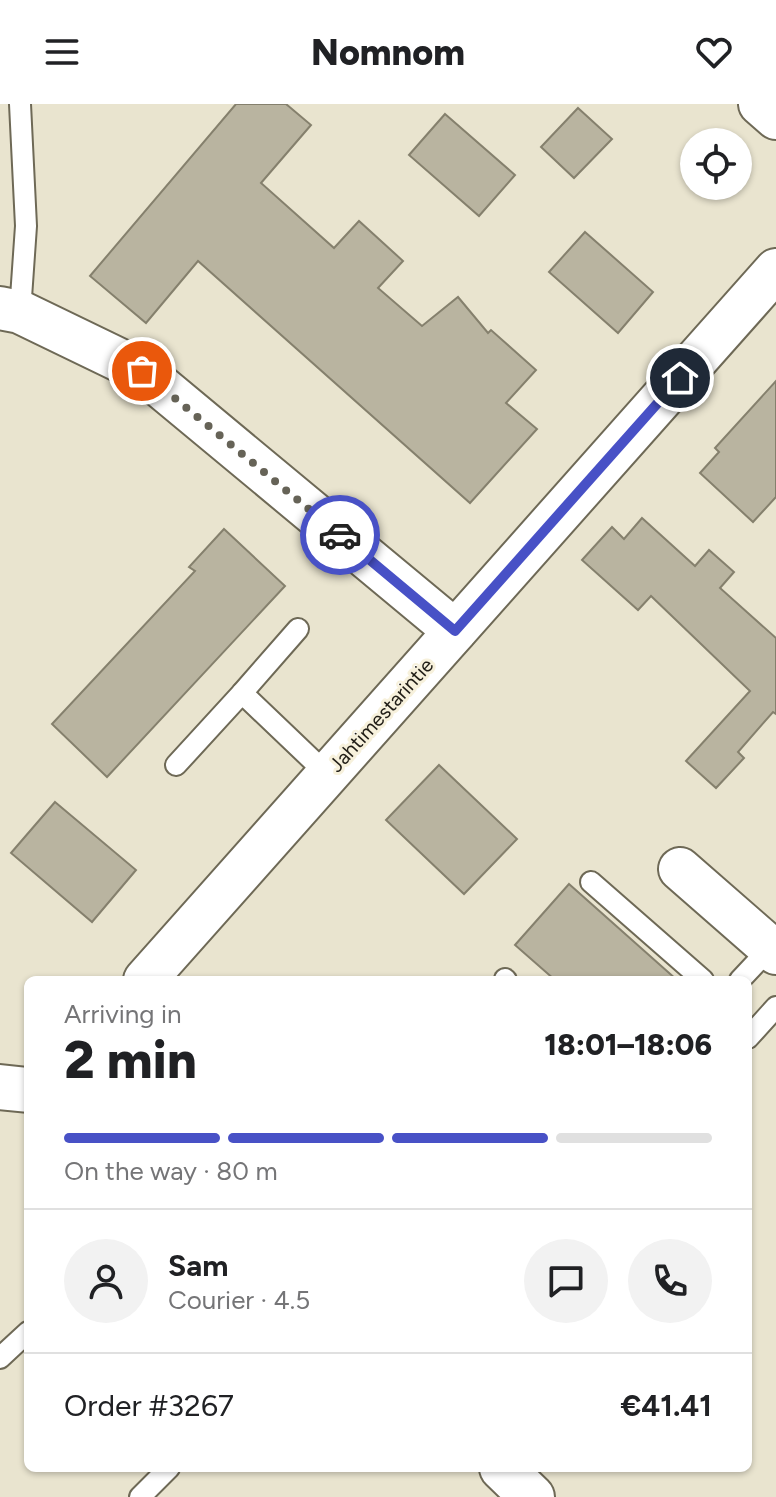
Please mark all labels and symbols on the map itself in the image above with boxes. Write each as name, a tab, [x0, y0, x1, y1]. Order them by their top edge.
pin	[108, 337, 176, 405]
pin	[646, 344, 714, 412]
courier	[300, 495, 380, 575]
street label: Jahtimestarintie	[324, 653, 438, 777]

